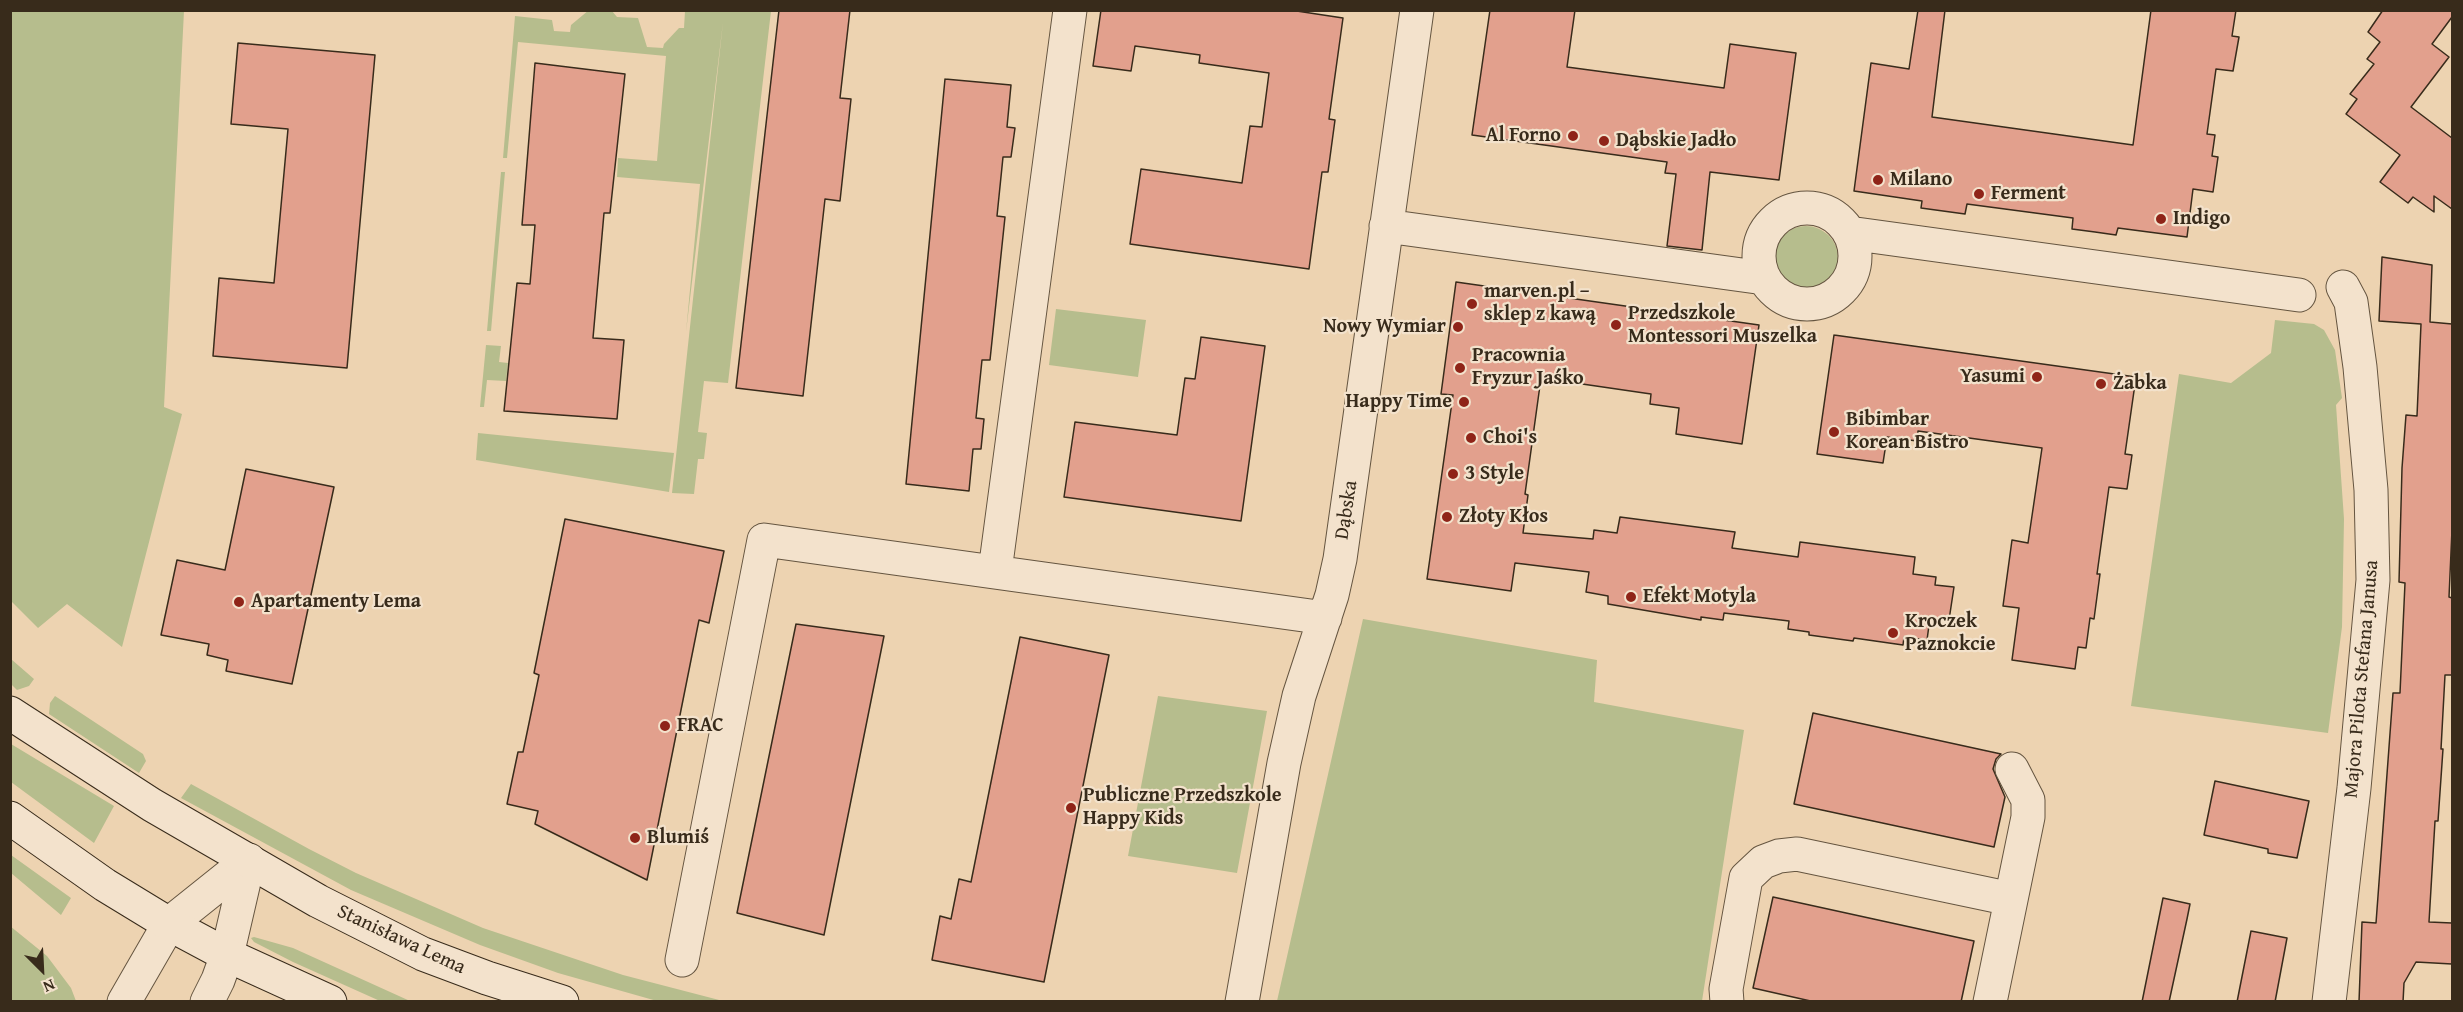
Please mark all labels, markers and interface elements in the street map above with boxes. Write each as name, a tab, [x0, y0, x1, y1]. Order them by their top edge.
place label: Al Forno	[1486, 124, 1561, 148]
marker: Al Forno	[1566, 129, 1580, 143]
place label: Dąbskie Jadło	[1616, 129, 1736, 153]
marker: Dąbskie Jadło	[1597, 134, 1611, 148]
place label: Milano	[1890, 168, 1952, 192]
marker: Milano	[1871, 173, 1885, 187]
place label: Ferment	[1991, 182, 2066, 206]
marker: Ferment	[1972, 187, 1986, 201]
place label: Indigo	[2173, 207, 2230, 231]
marker: Indigo	[2154, 212, 2168, 226]
place label: marven.pl – sklep z kawą	[1484, 280, 1596, 327]
marker: marven.pl – sklep z kawą	[1465, 297, 1479, 311]
place label: Przedszkole Montessori Muszelka	[1628, 302, 1817, 349]
place label: Nowy Wymiar	[1323, 315, 1446, 339]
marker: Przedszkole Montessori Muszelka	[1609, 318, 1623, 332]
marker: Nowy Wymiar	[1451, 320, 1465, 334]
place label: Pracownia Fryzur Jaśko	[1472, 344, 1584, 391]
marker: Pracownia Fryzur Jaśko	[1453, 361, 1467, 375]
place label: Yasumi	[1960, 365, 2025, 389]
marker: Yasumi	[2030, 370, 2044, 384]
place label: Żabka	[2113, 372, 2167, 396]
marker: Żabka	[2094, 377, 2108, 391]
place label: Happy Time	[1346, 390, 1452, 414]
marker: Happy Time	[1457, 395, 1471, 409]
place label: Bibimbar Korean Bistro	[1846, 408, 1969, 455]
marker: Bibimbar Korean Bistro	[1827, 425, 1841, 439]
place label: Choi's	[1483, 426, 1537, 450]
marker: Choi's	[1464, 431, 1478, 445]
place label: 3 Style	[1465, 462, 1524, 486]
marker: 3 Style	[1446, 467, 1460, 481]
street label: Dąbska	[1330, 479, 1364, 541]
place label: Złoty Kłos	[1459, 505, 1548, 529]
marker: Złoty Kłos	[1440, 510, 1454, 524]
street label: Majora Pilota Stefana Janusa	[2340, 559, 2384, 799]
place label: Efekt Motyla	[1643, 585, 1756, 609]
place label: Apartamenty Lema	[251, 590, 421, 614]
marker: Efekt Motyla	[1624, 590, 1638, 604]
marker: Apartamenty Lema	[232, 595, 246, 609]
place label: Kroczek Paznokcie	[1905, 610, 1995, 657]
marker: Kroczek Paznokcie	[1886, 626, 1900, 640]
place label: FRAC	[677, 714, 724, 738]
marker: FRAC	[658, 719, 672, 733]
place label: Publiczne Przedszkole Happy Kids	[1083, 784, 1282, 831]
marker: Publiczne Przedszkole Happy Kids	[1064, 801, 1078, 815]
place label: Blumiś	[647, 826, 709, 850]
marker: Blumiś	[628, 831, 642, 845]
street label: Stanisława Lema	[333, 900, 469, 980]
north arrow	[12, 940, 72, 1000]
text: N	[40, 973, 59, 1000]

